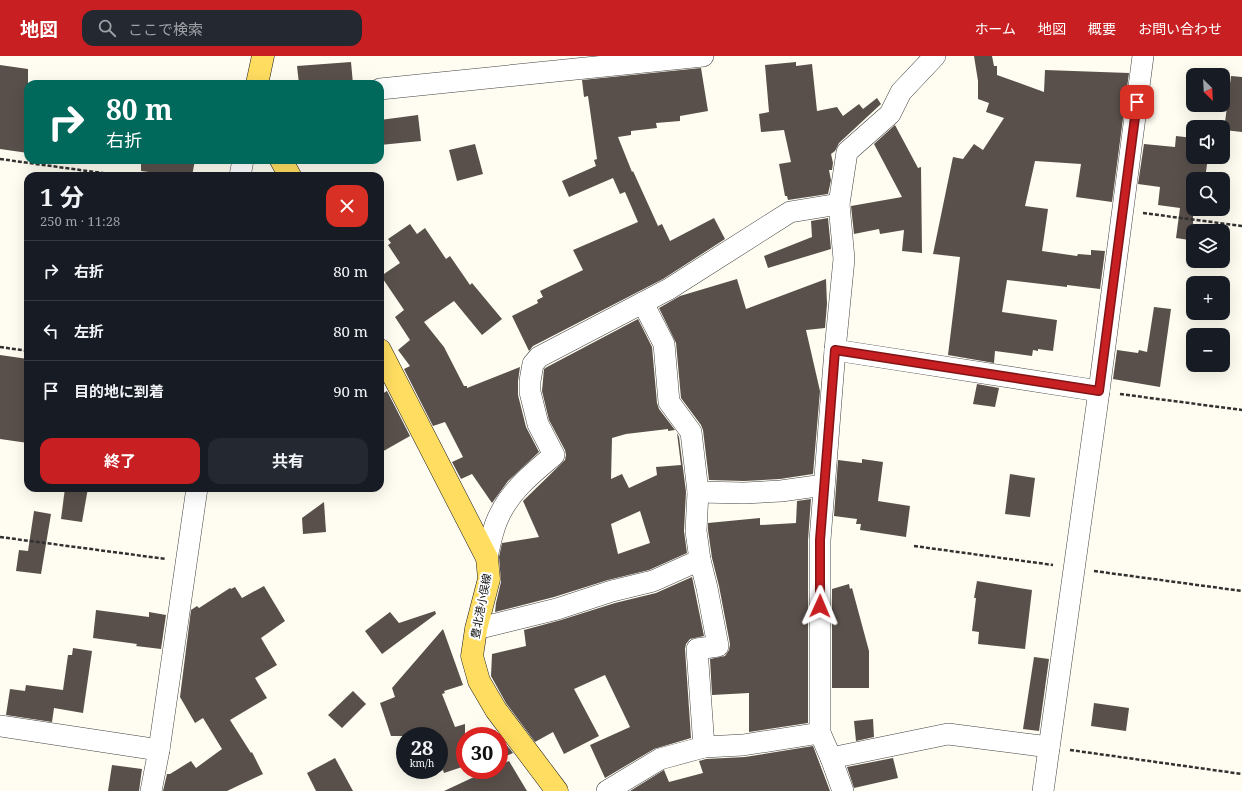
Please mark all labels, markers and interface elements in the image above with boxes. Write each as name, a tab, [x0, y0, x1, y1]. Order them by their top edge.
search box	[82, 10, 362, 46]
text: 地図	[20, 16, 58, 42]
icon: search	[96, 17, 118, 39]
text: ここで検索	[128, 19, 203, 39]
text: ホーム	[974, 19, 1016, 38]
text: 地図	[1038, 19, 1066, 38]
text: 概要	[1088, 19, 1116, 38]
text: お問い合わせ	[1138, 19, 1222, 38]
north arrow	[1186, 68, 1230, 112]
map controls	[1186, 68, 1230, 372]
pin	[1120, 85, 1154, 119]
text: 80 m	[106, 90, 173, 128]
icon: arrive	[1126, 91, 1148, 113]
icon: right	[40, 96, 92, 148]
button: sound	[1186, 120, 1230, 164]
text: 右折	[106, 128, 142, 152]
button: search	[1186, 172, 1230, 216]
text: 1 分	[40, 180, 84, 213]
button: close	[326, 185, 368, 227]
text: 250 m · 11:28	[40, 212, 120, 230]
button: layers	[1186, 224, 1230, 268]
icon: right	[40, 260, 62, 282]
text: 右折	[74, 261, 104, 281]
text: 80 m	[333, 261, 368, 281]
button: +	[1186, 276, 1230, 320]
icon: left	[40, 320, 62, 342]
text: 左折	[74, 321, 104, 341]
text: 80 m	[333, 321, 368, 341]
button: −	[1186, 328, 1230, 372]
icon: arrive	[40, 380, 62, 402]
text: 目的地に到着	[74, 381, 164, 401]
text: 90 m	[333, 381, 368, 401]
button: 終了	[40, 438, 200, 484]
button: 共有	[208, 438, 368, 484]
street label: 豊北港小俣線	[467, 572, 494, 640]
position arrow	[799, 585, 841, 627]
speed limit sign: 30	[456, 727, 508, 779]
text: 28	[411, 734, 433, 761]
text: km/h	[410, 756, 434, 770]

